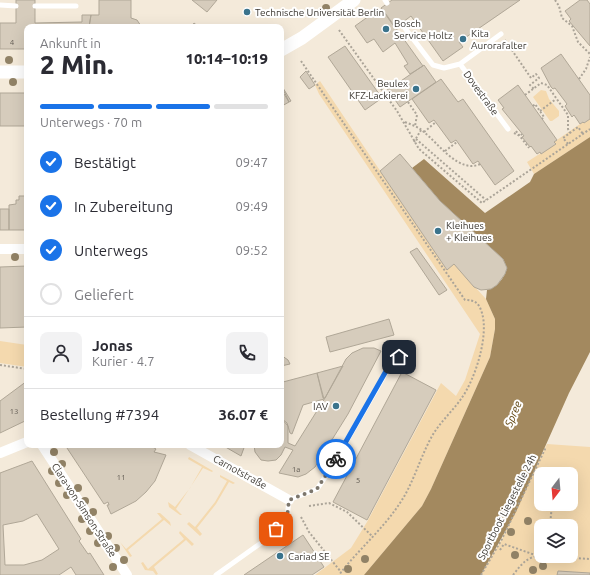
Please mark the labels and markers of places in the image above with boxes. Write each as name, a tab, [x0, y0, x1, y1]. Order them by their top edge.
marker: Technische Universität Berlin	[242, 7, 252, 17]
place label: Technische Universität Berlin	[255, 7, 384, 18]
place label: Bosch Service Holtz	[394, 18, 453, 41]
marker: Bosch Service Holtz	[381, 24, 391, 34]
place label: Kita Aurorafalter	[471, 28, 527, 51]
marker: Kita Aurorafalter	[458, 34, 468, 44]
place label: Beulex KFZ-Lackierei	[349, 78, 408, 101]
marker: Beulex KFZ-Lackierei	[411, 84, 421, 94]
place label: Kleihues + Kleihues	[446, 220, 492, 243]
marker: Kleihues + Kleihues	[433, 226, 443, 236]
pin	[382, 340, 416, 374]
place label: IAV	[313, 401, 329, 412]
marker: IAV	[331, 401, 341, 411]
pin	[259, 512, 293, 546]
marker: Cariad SE	[275, 551, 285, 561]
place label: Cariad SE	[288, 551, 330, 562]

